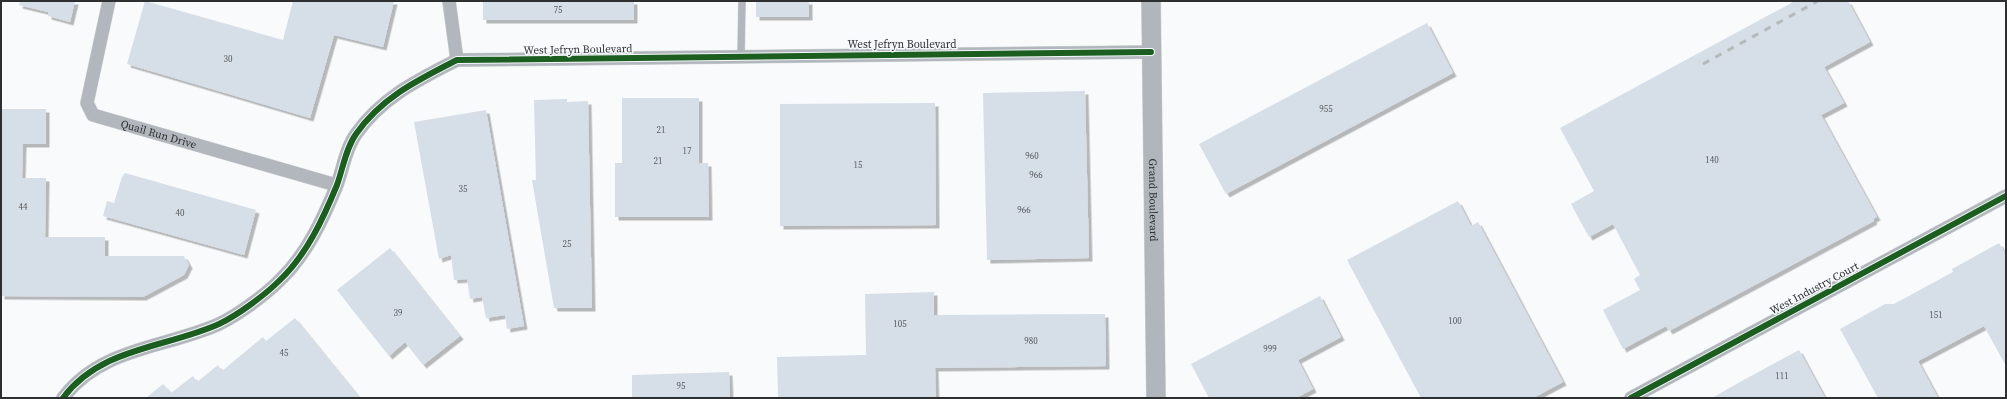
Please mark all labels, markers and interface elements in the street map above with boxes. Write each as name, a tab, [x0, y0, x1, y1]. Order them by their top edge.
house number: 75	[553, 4, 563, 16]
street label: West Jefryn Boulevard	[848, 37, 957, 52]
street label: West Jefryn Boulevard	[523, 41, 633, 58]
house number: 30	[223, 53, 233, 65]
house number: 955	[1319, 103, 1333, 115]
street label: Quail Run Drive	[119, 116, 198, 153]
house number: 21	[656, 124, 666, 136]
house number: 17	[682, 145, 692, 157]
house number: 960	[1025, 150, 1039, 162]
house number: 140	[1705, 154, 1719, 166]
house number: 21	[653, 155, 663, 167]
street label: Grand Boulevard	[1145, 158, 1161, 242]
house number: 15	[853, 159, 863, 171]
house number: 966	[1029, 169, 1043, 181]
house number: 35	[458, 183, 468, 195]
house number: 44	[18, 201, 28, 213]
house number: 966	[1017, 204, 1031, 216]
house number: 40	[175, 207, 185, 219]
house number: 25	[562, 238, 572, 250]
street label: West Industry Court	[1767, 258, 1862, 318]
house number: 39	[393, 307, 403, 319]
house number: 151	[1929, 309, 1943, 321]
house number: 100	[1448, 315, 1462, 327]
house number: 105	[893, 318, 907, 330]
house number: 980	[1024, 335, 1038, 347]
house number: 999	[1263, 343, 1277, 355]
house number: 45	[279, 347, 289, 359]
house number: 111	[1775, 370, 1789, 382]
house number: 95	[676, 380, 686, 392]

